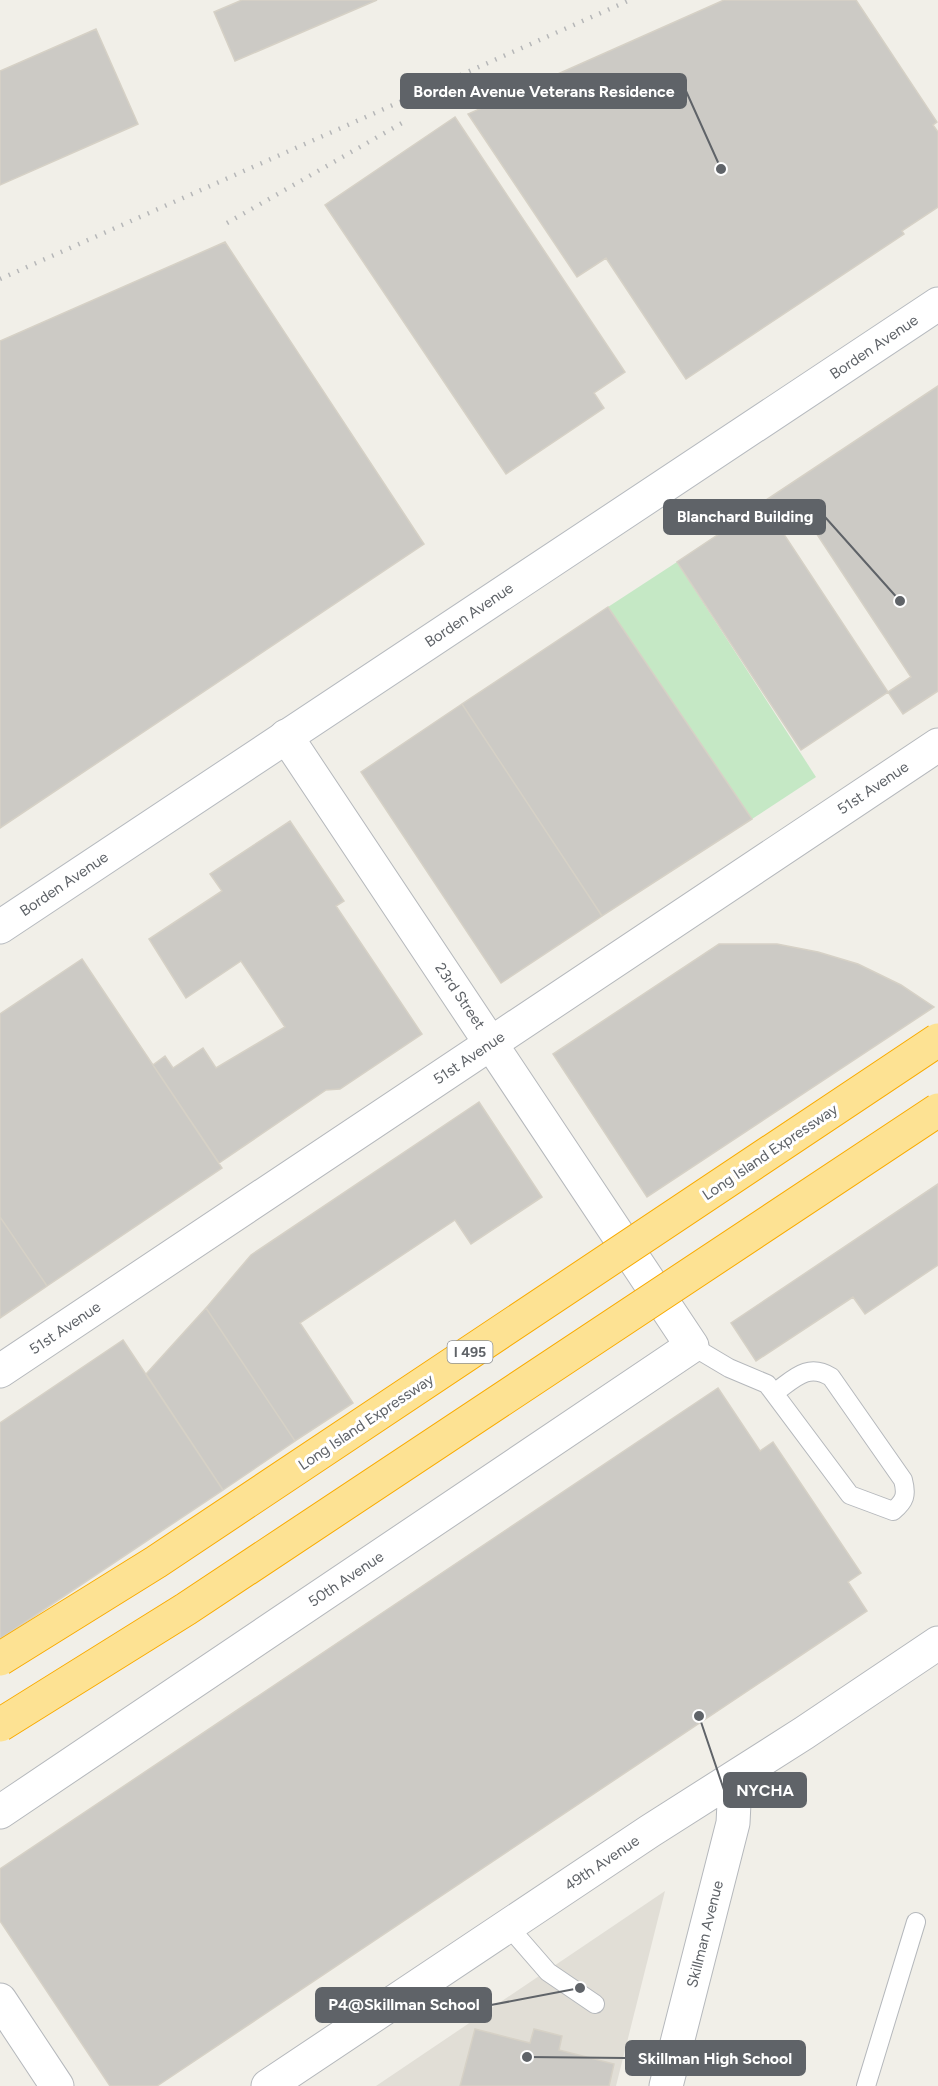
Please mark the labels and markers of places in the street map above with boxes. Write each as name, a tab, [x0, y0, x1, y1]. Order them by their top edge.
callout: Borden Avenue Veterans Residence	[401, 74, 686, 108]
callout: Blanchard Building	[664, 500, 825, 534]
callout: NYCHA	[724, 1773, 806, 1807]
callout: P4@Skillman School	[316, 1988, 491, 2022]
callout: Skillman High School	[626, 2041, 805, 2075]

